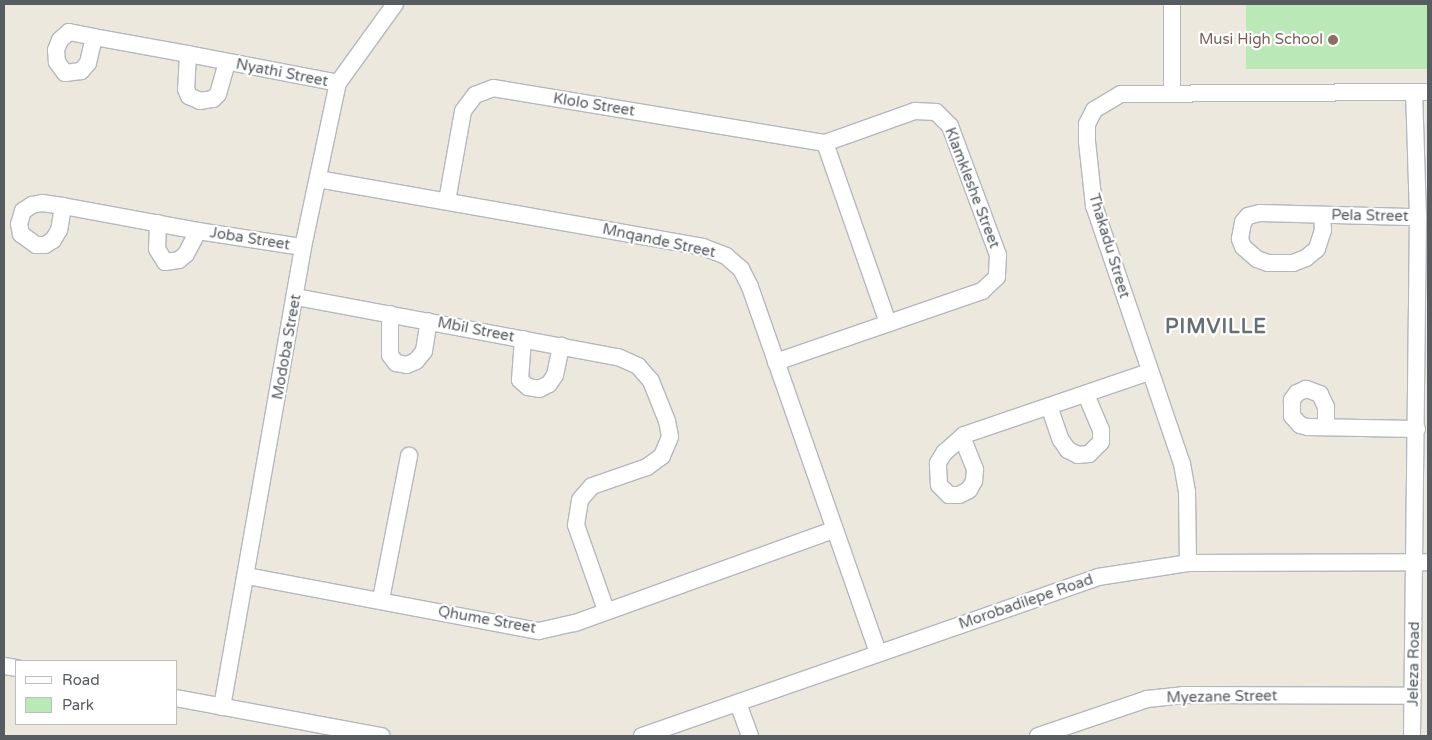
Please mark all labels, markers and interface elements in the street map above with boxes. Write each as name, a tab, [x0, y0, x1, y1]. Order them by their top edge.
place label: Musi High School	[1199, 31, 1323, 49]
marker: Musi High School	[1327, 34, 1339, 46]
street label: Nyathi Street	[234, 55, 330, 91]
street label: Klolo Street	[552, 90, 636, 120]
street label: Klamkleshe Street	[941, 125, 1003, 251]
street label: Thakadu Street	[1085, 192, 1133, 300]
street label: Pela Street	[1331, 206, 1409, 226]
street label: Mnqande Street	[601, 220, 717, 262]
street label: Joba Street	[209, 224, 291, 254]
street label: Modoba Street	[269, 293, 305, 401]
street label: Mbil Street	[436, 314, 516, 346]
district label: PIMVILLE	[1164, 315, 1268, 339]
street label: Morobadilepe Road	[956, 571, 1096, 633]
street label: Qhume Street	[437, 603, 537, 637]
street label: Jeleza Road	[1404, 621, 1424, 707]
legend	[15, 660, 178, 725]
text: Road	[62, 671, 100, 689]
street label: Myezane Street	[1166, 687, 1278, 707]
text: Park	[62, 696, 94, 714]

